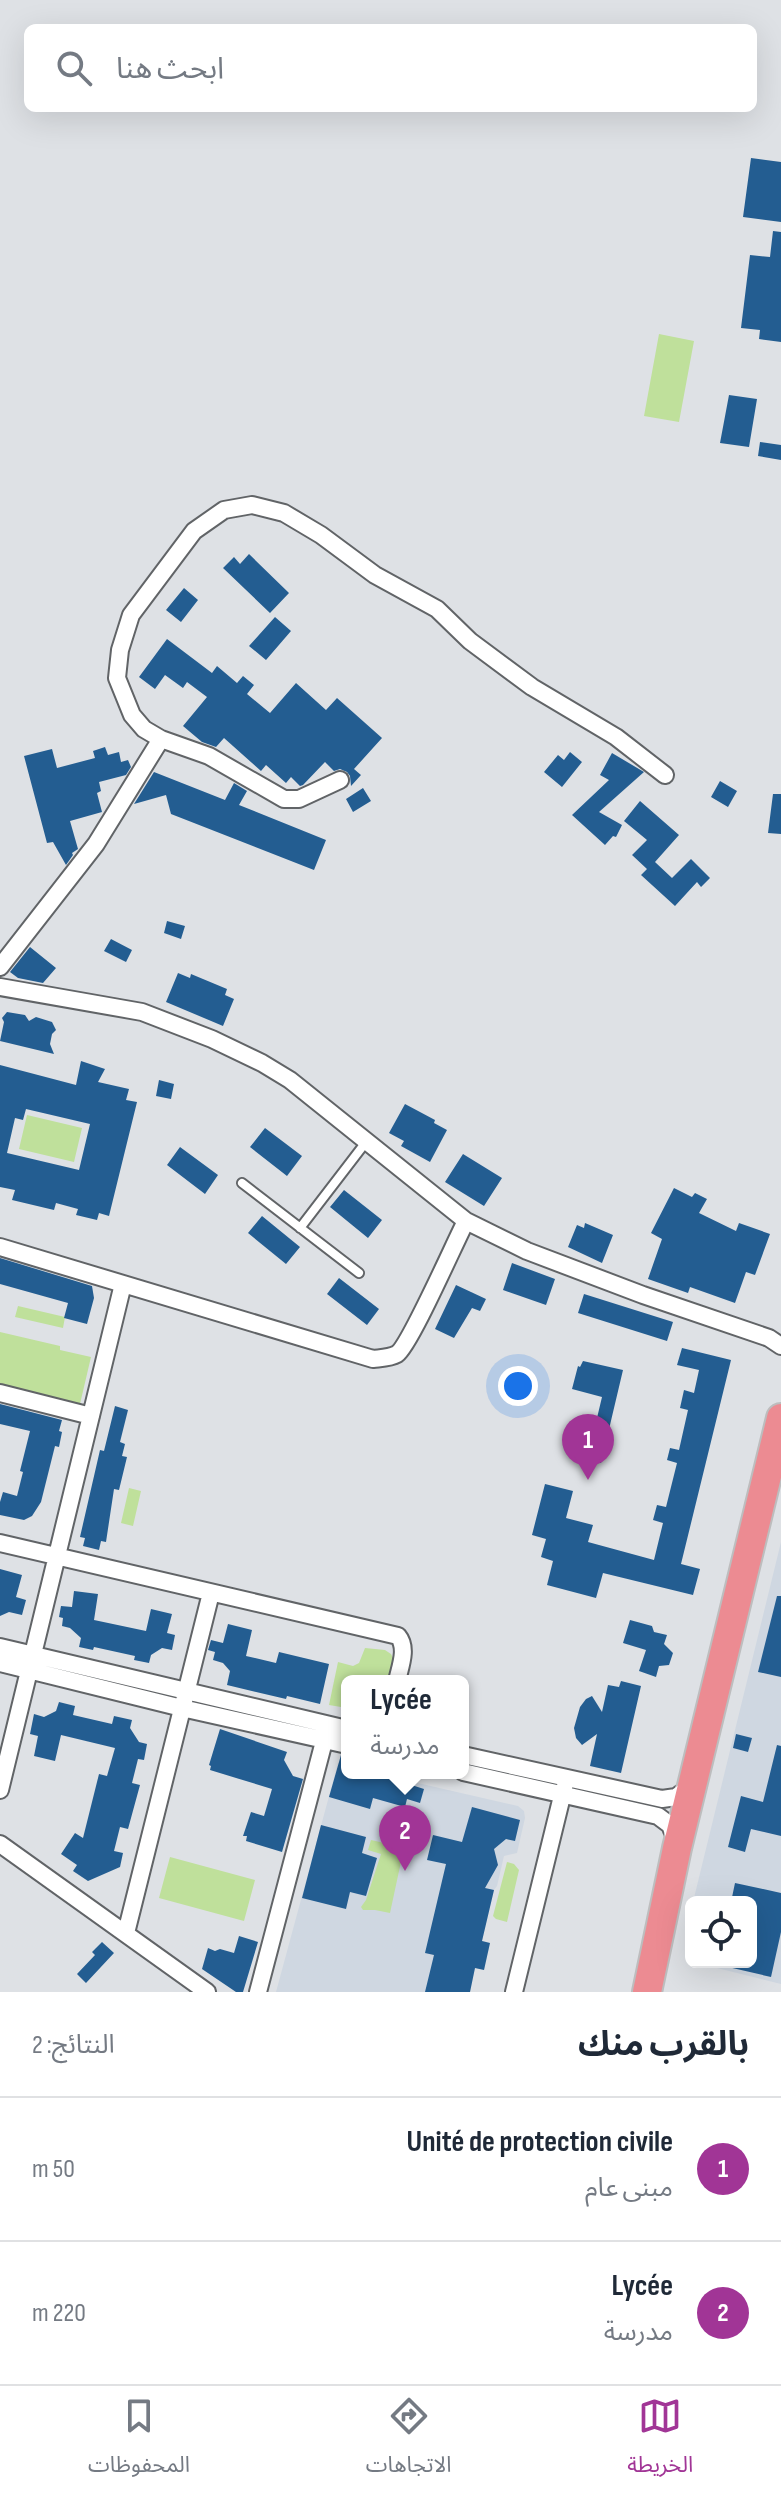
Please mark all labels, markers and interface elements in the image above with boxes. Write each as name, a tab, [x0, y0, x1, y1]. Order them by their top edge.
search box	[24, 24, 757, 112]
icon: search	[52, 46, 96, 90]
text: ابحث هنا	[116, 51, 224, 87]
your location	[498, 1366, 538, 1406]
pin: 1	[562, 1414, 614, 1480]
popup	[341, 1675, 469, 1779]
text: Lycée	[370, 1682, 432, 1718]
text: مدرسة	[370, 1731, 440, 1762]
pin: 2	[379, 1805, 431, 1871]
map controls	[685, 1896, 757, 1968]
button: locate	[685, 1896, 757, 1968]
text: بالقرب منك	[578, 2024, 749, 2065]
text: النتائج: 2	[32, 2030, 115, 2061]
text: Unité de protection civile	[407, 2124, 673, 2160]
text: 50 m	[32, 2154, 75, 2185]
text: 1	[718, 2154, 728, 2185]
text: مبنى عام	[585, 2173, 673, 2204]
text: Lycée	[612, 2268, 673, 2304]
text: 220 m	[32, 2298, 86, 2329]
text: 2	[717, 2298, 729, 2329]
text: مدرسة	[604, 2317, 673, 2348]
tab: المحفوظات	[88, 2394, 190, 2488]
tab: الاتجاهات	[366, 2394, 452, 2488]
tab: الخريطة	[627, 2394, 693, 2488]

